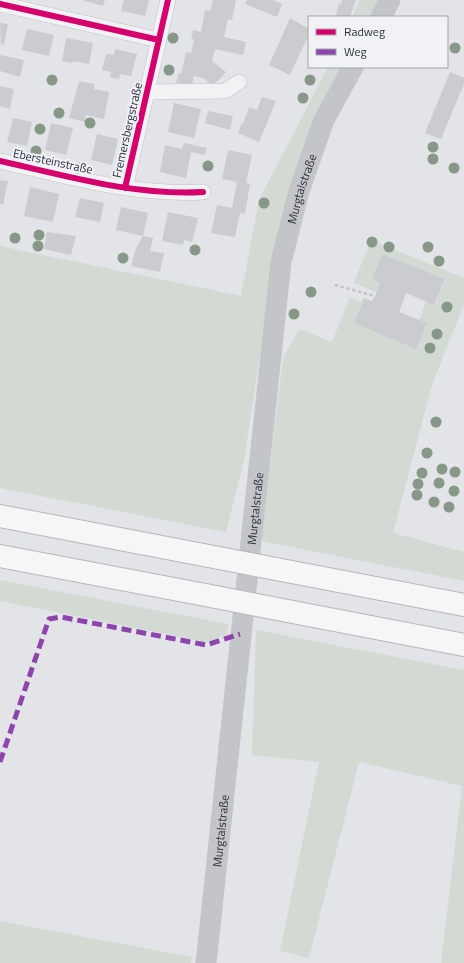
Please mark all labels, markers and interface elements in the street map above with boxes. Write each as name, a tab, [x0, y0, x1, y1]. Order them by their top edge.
legend	[308, 16, 448, 68]
text: Radweg	[344, 22, 385, 41]
text: Weg	[344, 42, 367, 61]
street label: Fremersbergstraße	[107, 80, 147, 180]
street label: Ebersteinstraße	[11, 143, 95, 179]
street label: Murgtalstraße	[282, 151, 321, 226]
street label: Murgtalstraße	[241, 471, 268, 546]
street label: Murgtalstraße	[207, 794, 233, 868]

